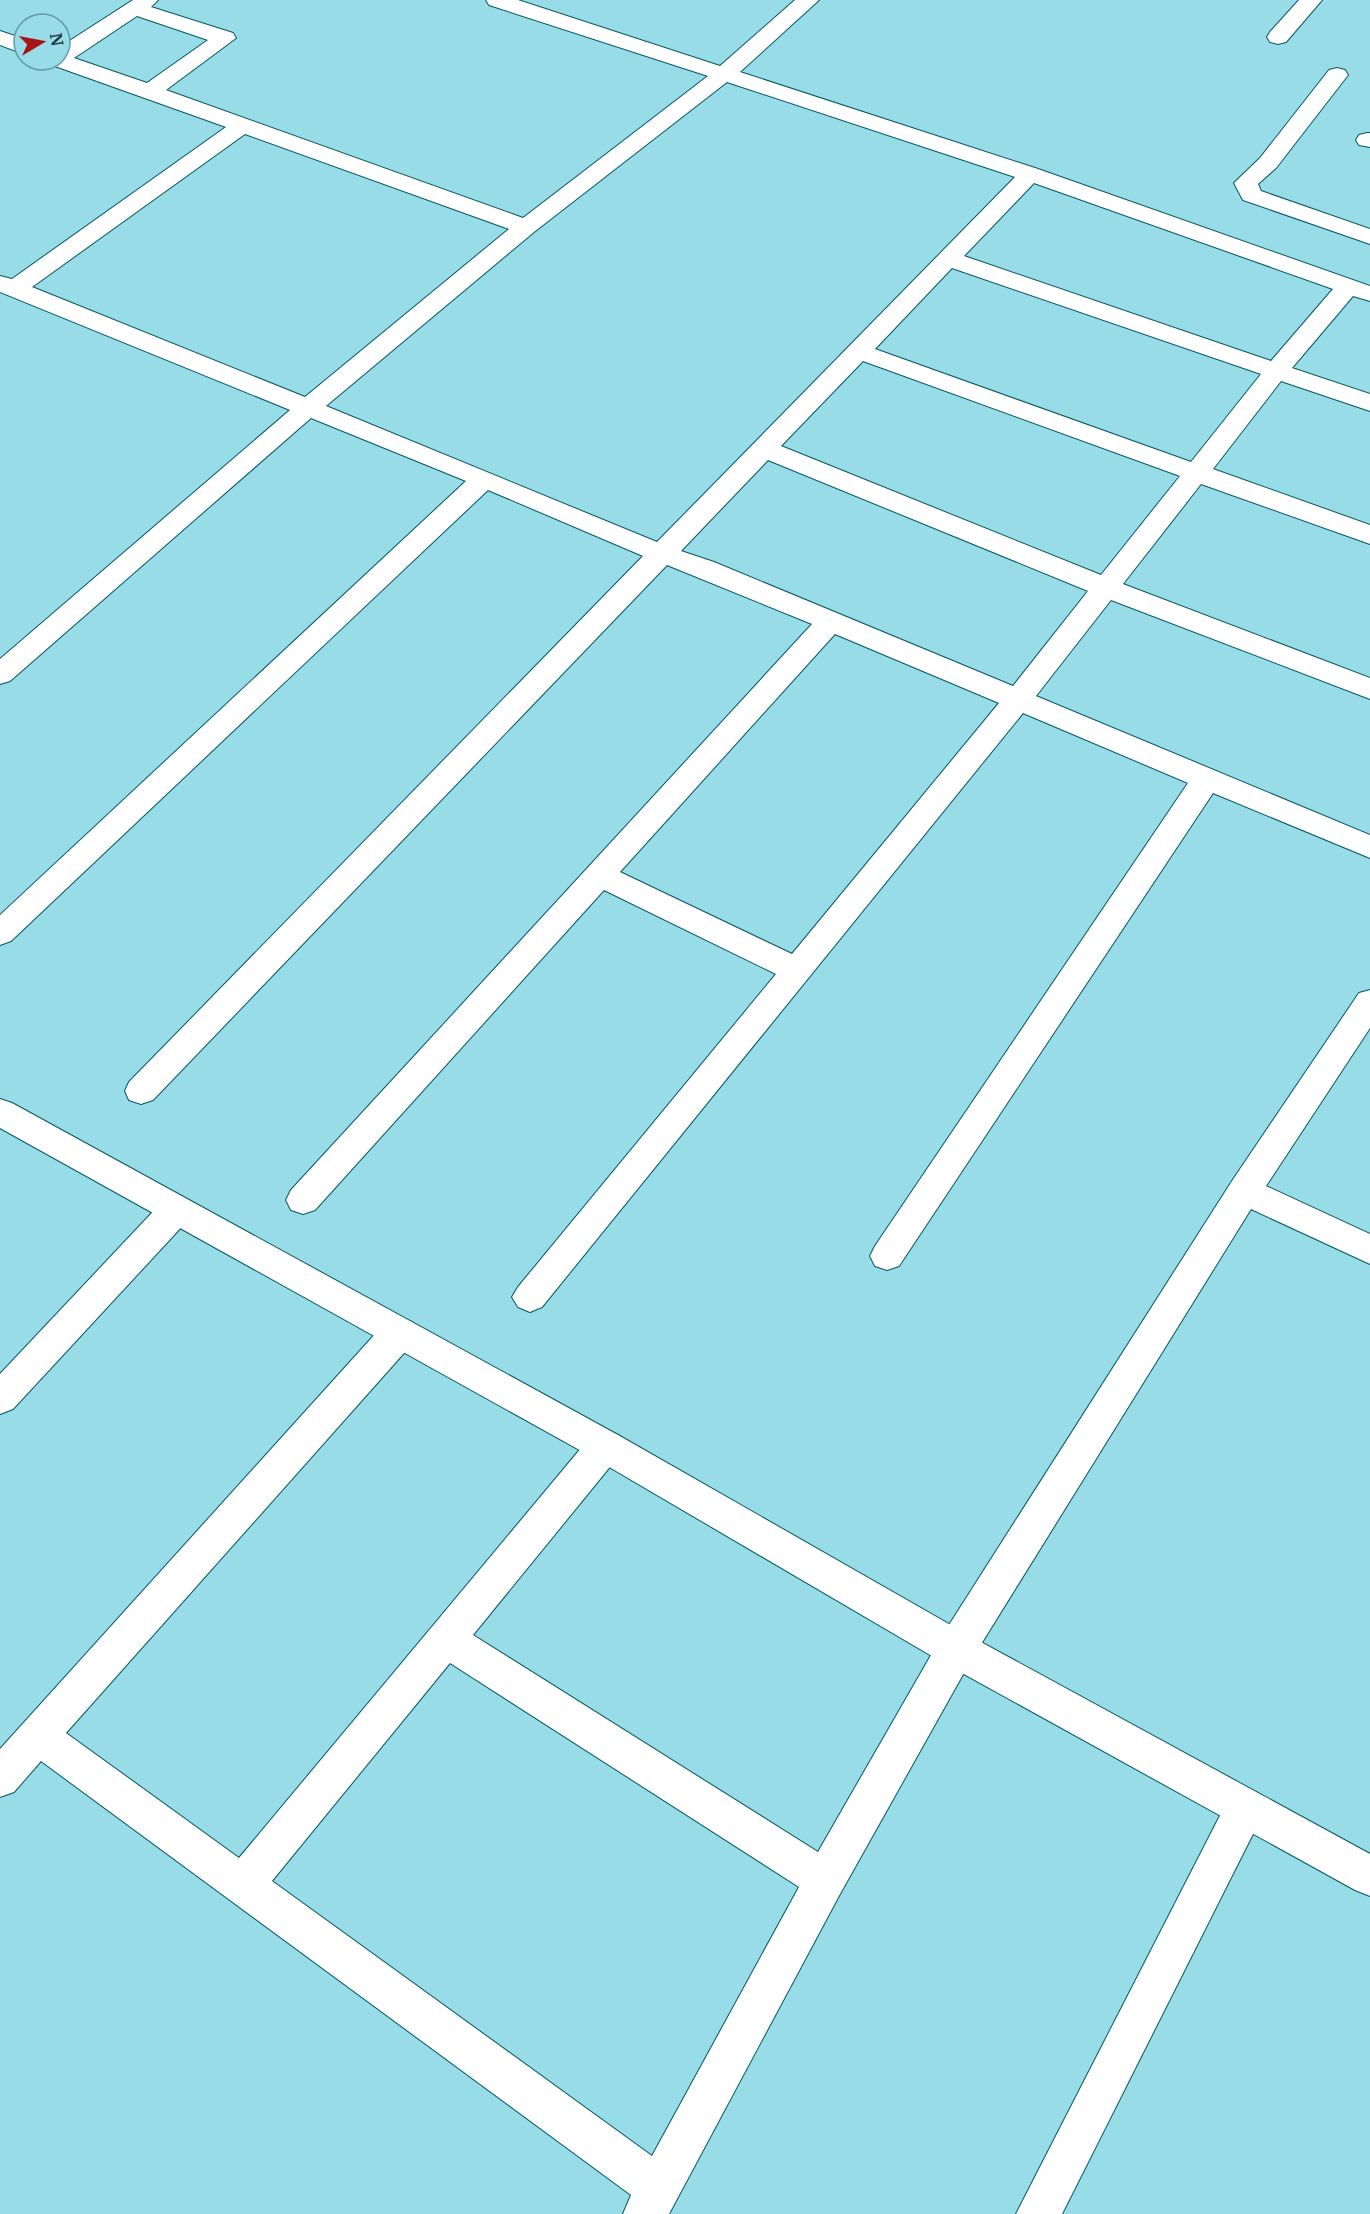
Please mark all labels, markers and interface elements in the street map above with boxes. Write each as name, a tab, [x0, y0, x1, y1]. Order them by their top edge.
north arrow	[12, 12, 72, 72]
text: N	[46, 31, 68, 48]

